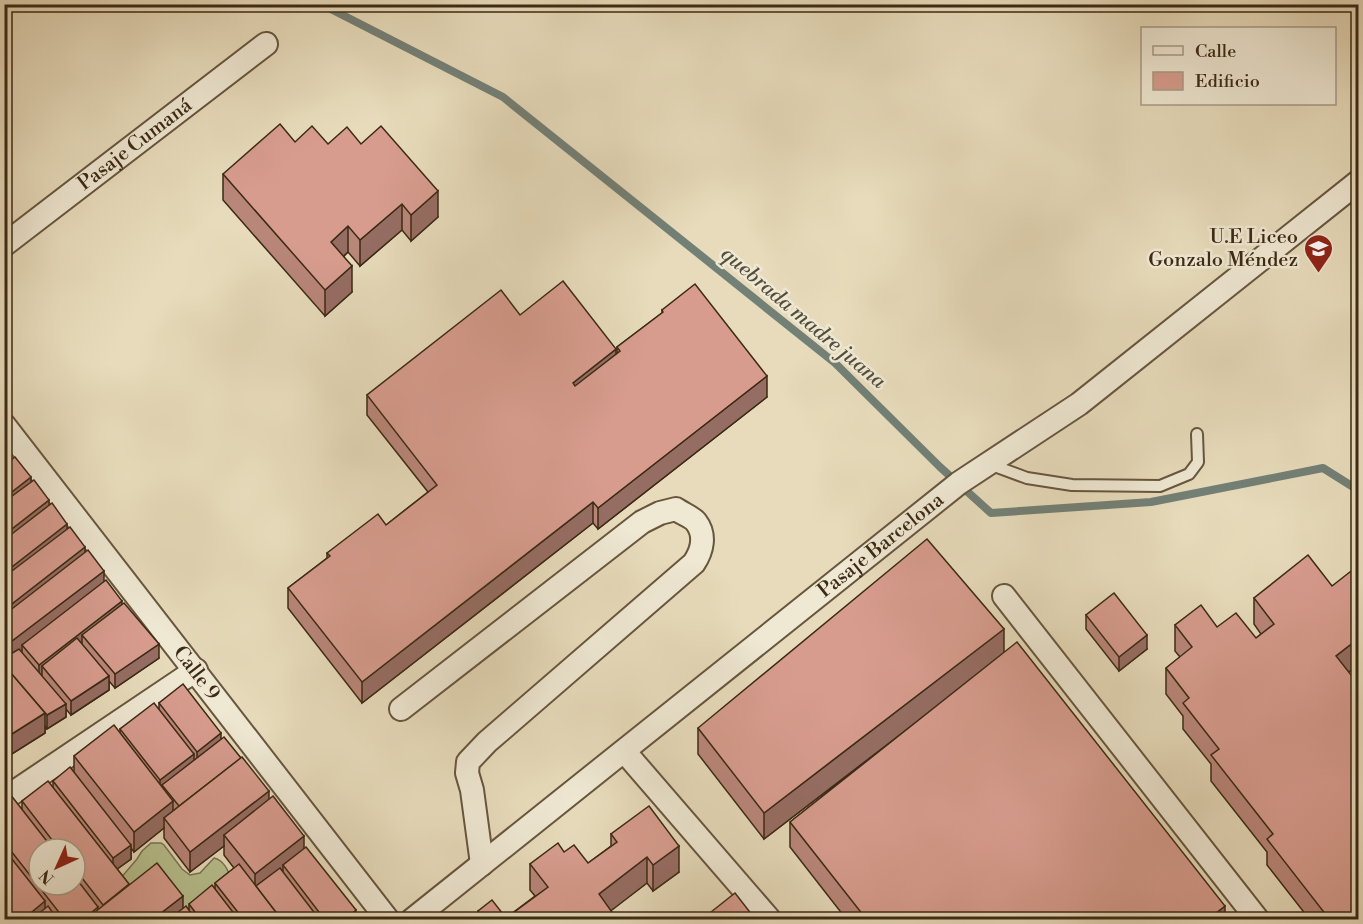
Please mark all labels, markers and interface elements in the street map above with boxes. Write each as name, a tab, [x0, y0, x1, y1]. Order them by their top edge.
legend	[1141, 27, 1336, 105]
text: Calle	[1195, 40, 1236, 63]
text: Edificio	[1195, 70, 1260, 93]
street label: Pasaje Cumaná	[73, 92, 198, 196]
place label: U.E Liceo Gonzalo Méndez	[1148, 225, 1298, 273]
school or university icon: U.E Liceo Gonzalo Méndez	[1303, 232, 1335, 274]
water label: quebrada madre juana	[715, 241, 891, 395]
street label: Pasaje Barcelona	[813, 487, 950, 603]
street label: Calle 9	[168, 641, 225, 705]
north arrow	[27, 837, 87, 897]
text: N	[35, 865, 59, 888]

